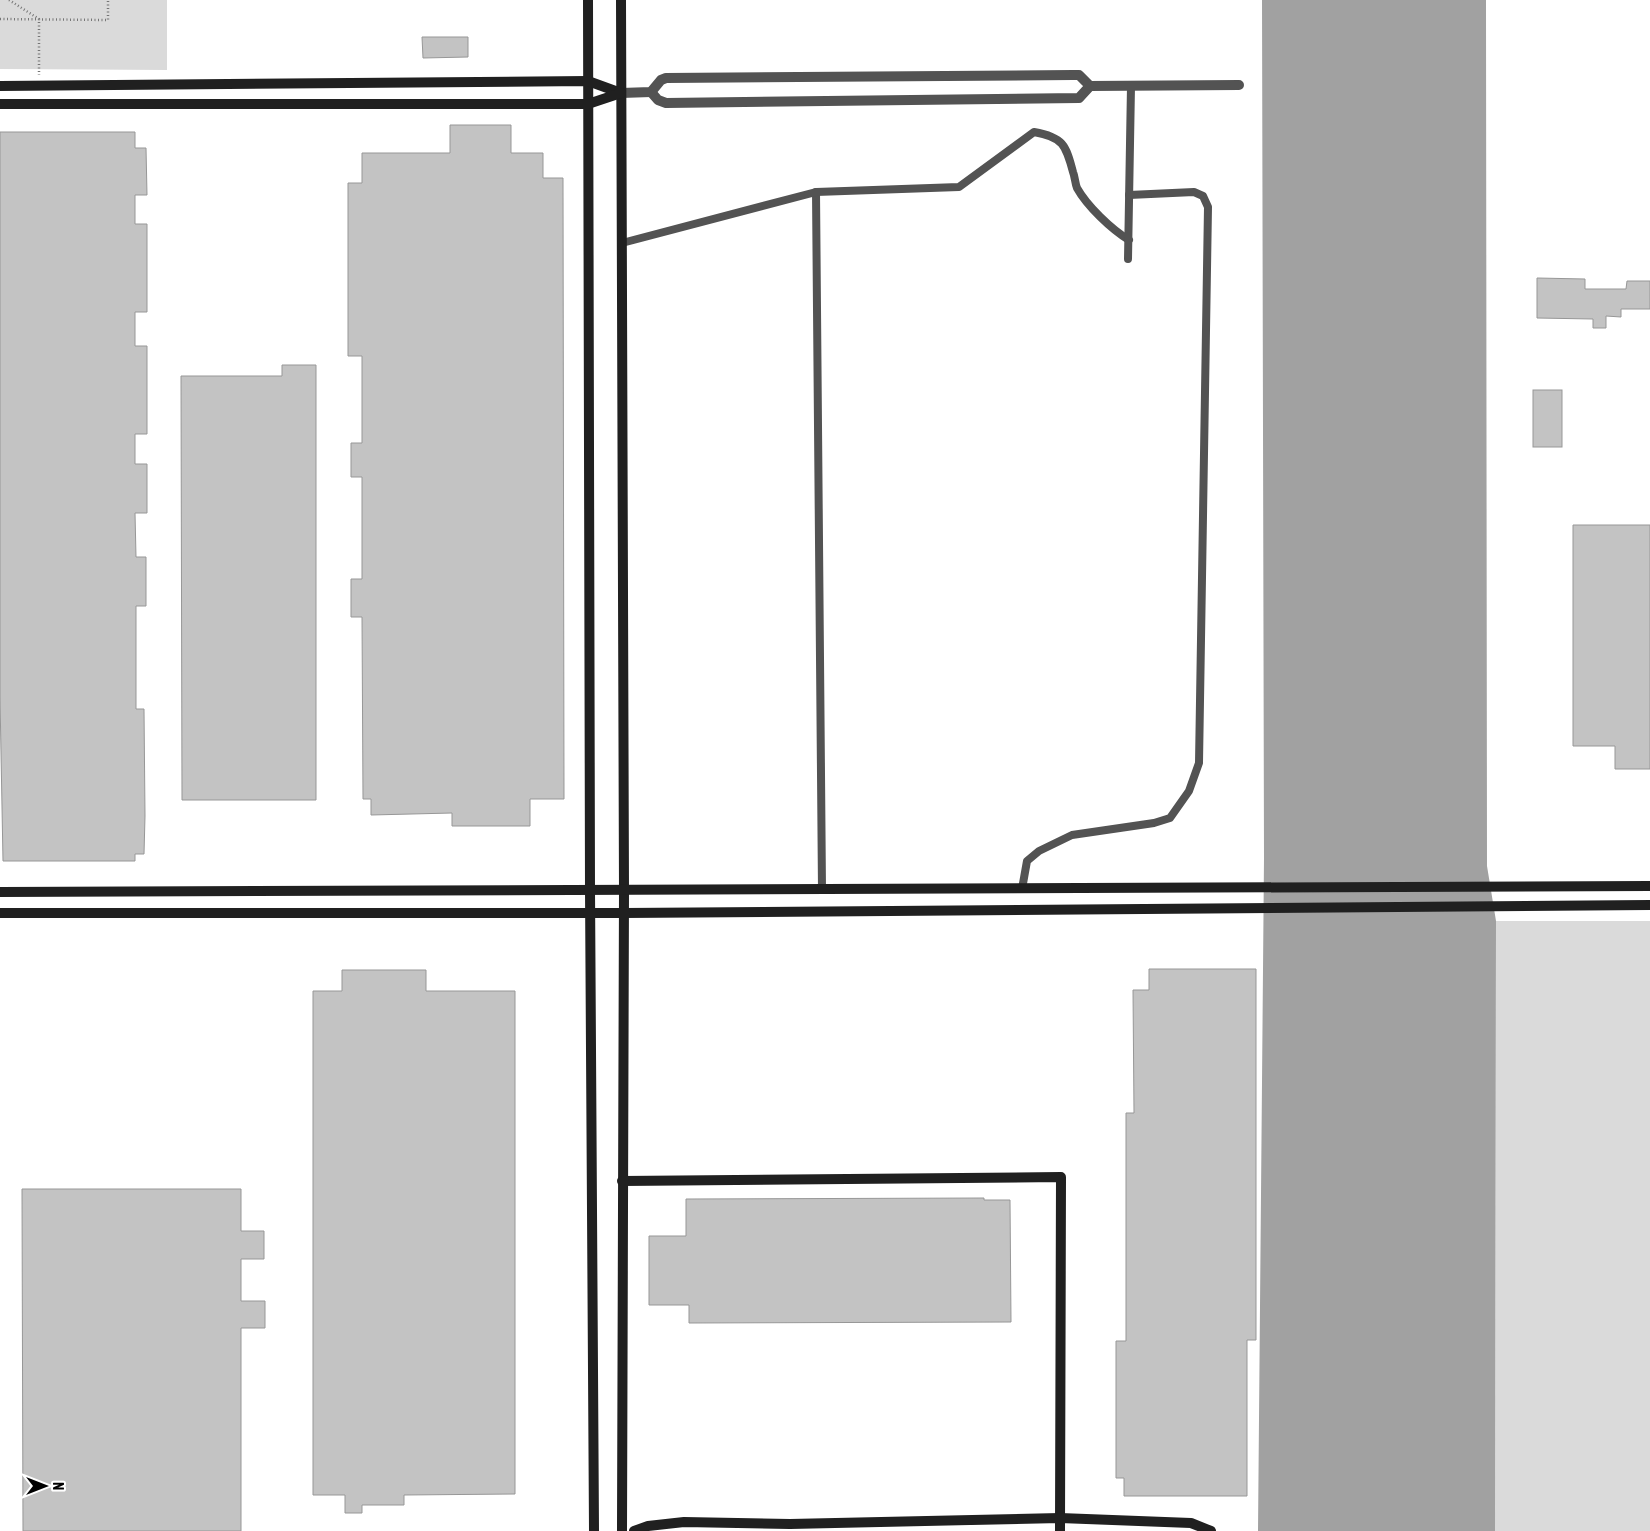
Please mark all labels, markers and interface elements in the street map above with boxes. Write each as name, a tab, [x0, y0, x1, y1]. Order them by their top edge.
north arrow	[20, 1461, 70, 1511]
text: N	[50, 1482, 66, 1490]

